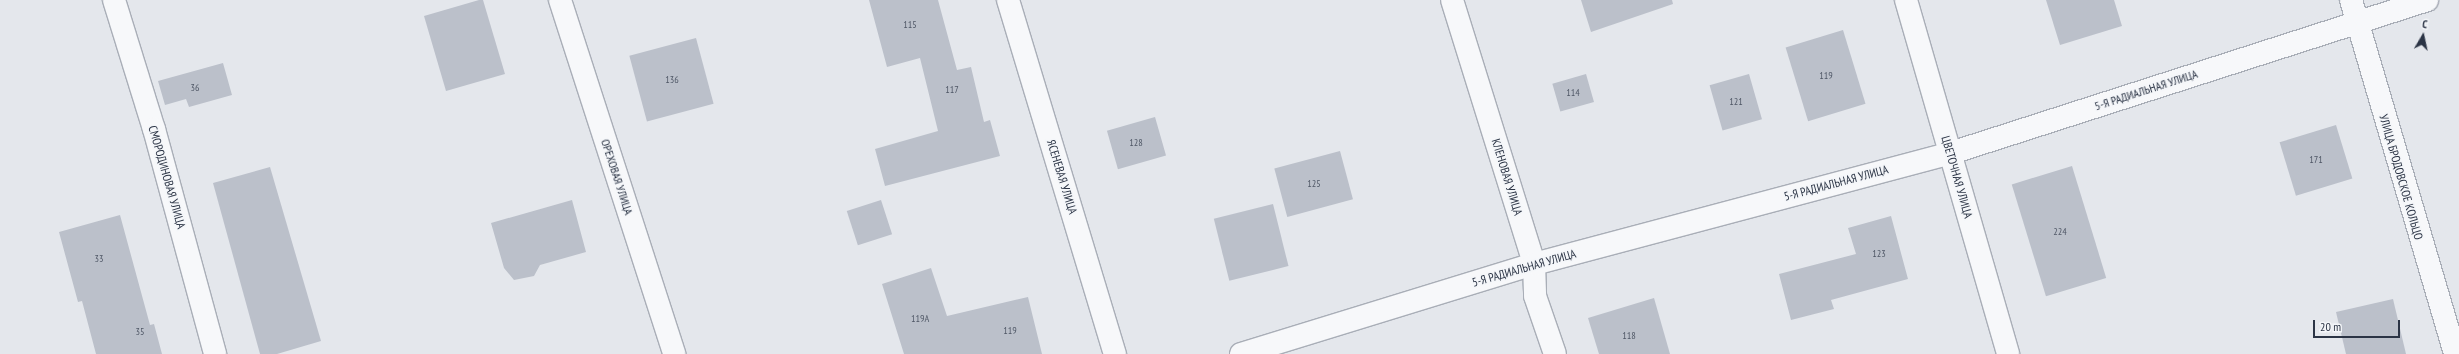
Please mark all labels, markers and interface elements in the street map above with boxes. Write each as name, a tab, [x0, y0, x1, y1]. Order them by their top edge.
north arrow	[2403, 16, 2443, 56]
text: С	[2421, 17, 2428, 31]
house number: 115	[903, 19, 917, 31]
street label: 5-Я РАДИАЛЬНАЯ УЛИЦА	[2093, 67, 2199, 113]
house number: 119	[1819, 70, 1833, 82]
house number: 136	[665, 74, 679, 86]
house number: 36	[191, 82, 199, 94]
house number: 117	[945, 84, 959, 96]
house number: 114	[1566, 87, 1580, 99]
house number: 121	[1729, 96, 1743, 108]
street label: УЛИЦА БРОДОВСКОЕ КОЛЬЦО	[2376, 112, 2426, 242]
street label: СМОРОДИНОВАЯ УЛИЦА	[145, 124, 189, 230]
street label: ЦВЕТОЧНАЯ УЛИЦА	[1938, 134, 1976, 220]
street label: ОРЕХОВАЯ УЛИЦА	[598, 137, 636, 217]
house number: 128	[1129, 137, 1143, 149]
street label: КЛЕНОВАЯ УЛИЦА	[1488, 137, 1526, 217]
street label: ЯСЕНЕВАЯ УЛИЦА	[1044, 138, 1080, 216]
house number: 171	[2309, 154, 2323, 166]
street label: 5-Я РАДИАЛЬНАЯ УЛИЦА	[1782, 162, 1890, 204]
house number: 125	[1307, 178, 1321, 190]
house number: 224	[2053, 226, 2067, 238]
street label: 5-Я РАДИАЛЬНАЯ УЛИЦА	[1470, 246, 1578, 290]
house number: 123	[1872, 248, 1886, 260]
house number: 33	[95, 253, 103, 265]
scale bar	[2315, 312, 2402, 338]
house number: 119А	[911, 313, 929, 325]
text: 20 m	[2320, 319, 2341, 334]
house number: 119	[1003, 325, 1017, 337]
house number: 35	[136, 326, 144, 338]
house number: 118	[1622, 330, 1636, 342]

